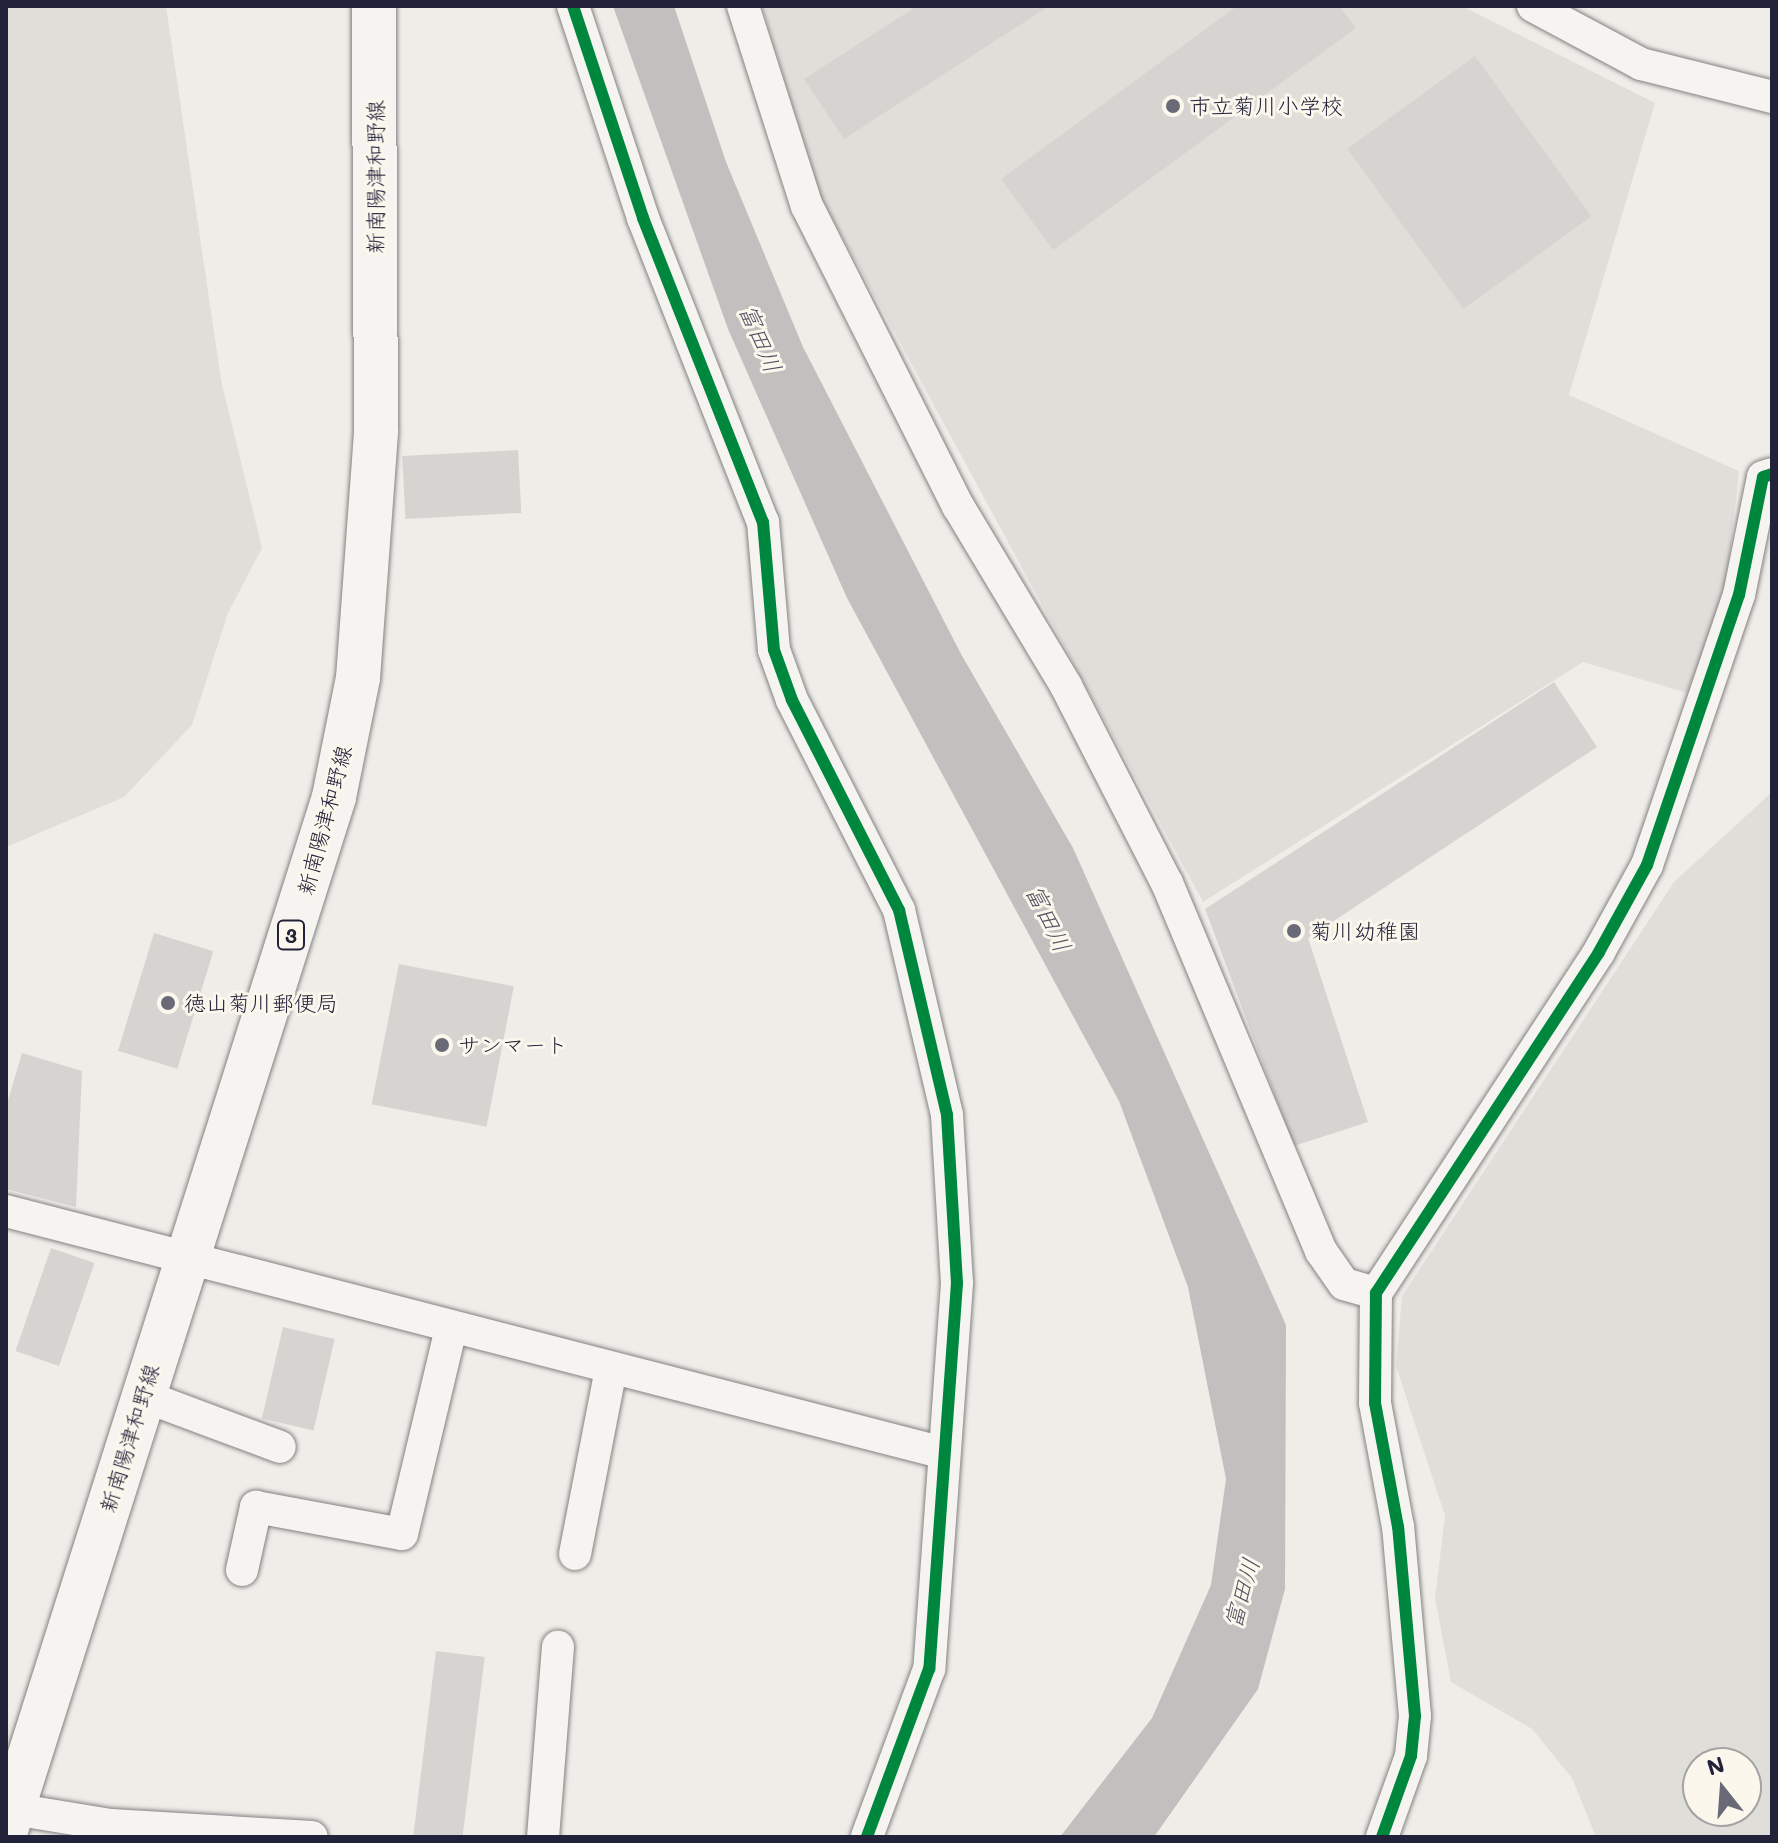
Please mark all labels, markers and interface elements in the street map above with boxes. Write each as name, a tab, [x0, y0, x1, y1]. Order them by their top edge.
place label: 市立菊川小学校	[1189, 93, 1343, 119]
marker: 市立菊川小学校	[1164, 97, 1182, 115]
street label: 新南陽津和野線	[362, 100, 388, 254]
water label: 富田川	[734, 299, 788, 377]
street label: 新南陽津和野線	[291, 742, 357, 898]
water label: 富田川	[1020, 879, 1078, 957]
place label: 菊川幼稚園	[1310, 918, 1420, 944]
road number: 3	[277, 919, 305, 951]
marker: 菊川幼稚園	[1285, 922, 1303, 940]
place label: 徳山菊川郵便局	[184, 990, 338, 1016]
marker: 徳山菊川郵便局	[159, 994, 177, 1012]
place label: サンマート	[458, 1032, 568, 1058]
marker: サンマート	[433, 1036, 451, 1054]
street label: 新南陽津和野線	[94, 1361, 164, 1515]
water label: 富田川	[1217, 1554, 1265, 1632]
north arrow	[1682, 1747, 1762, 1827]
text: N	[1703, 1749, 1728, 1782]

